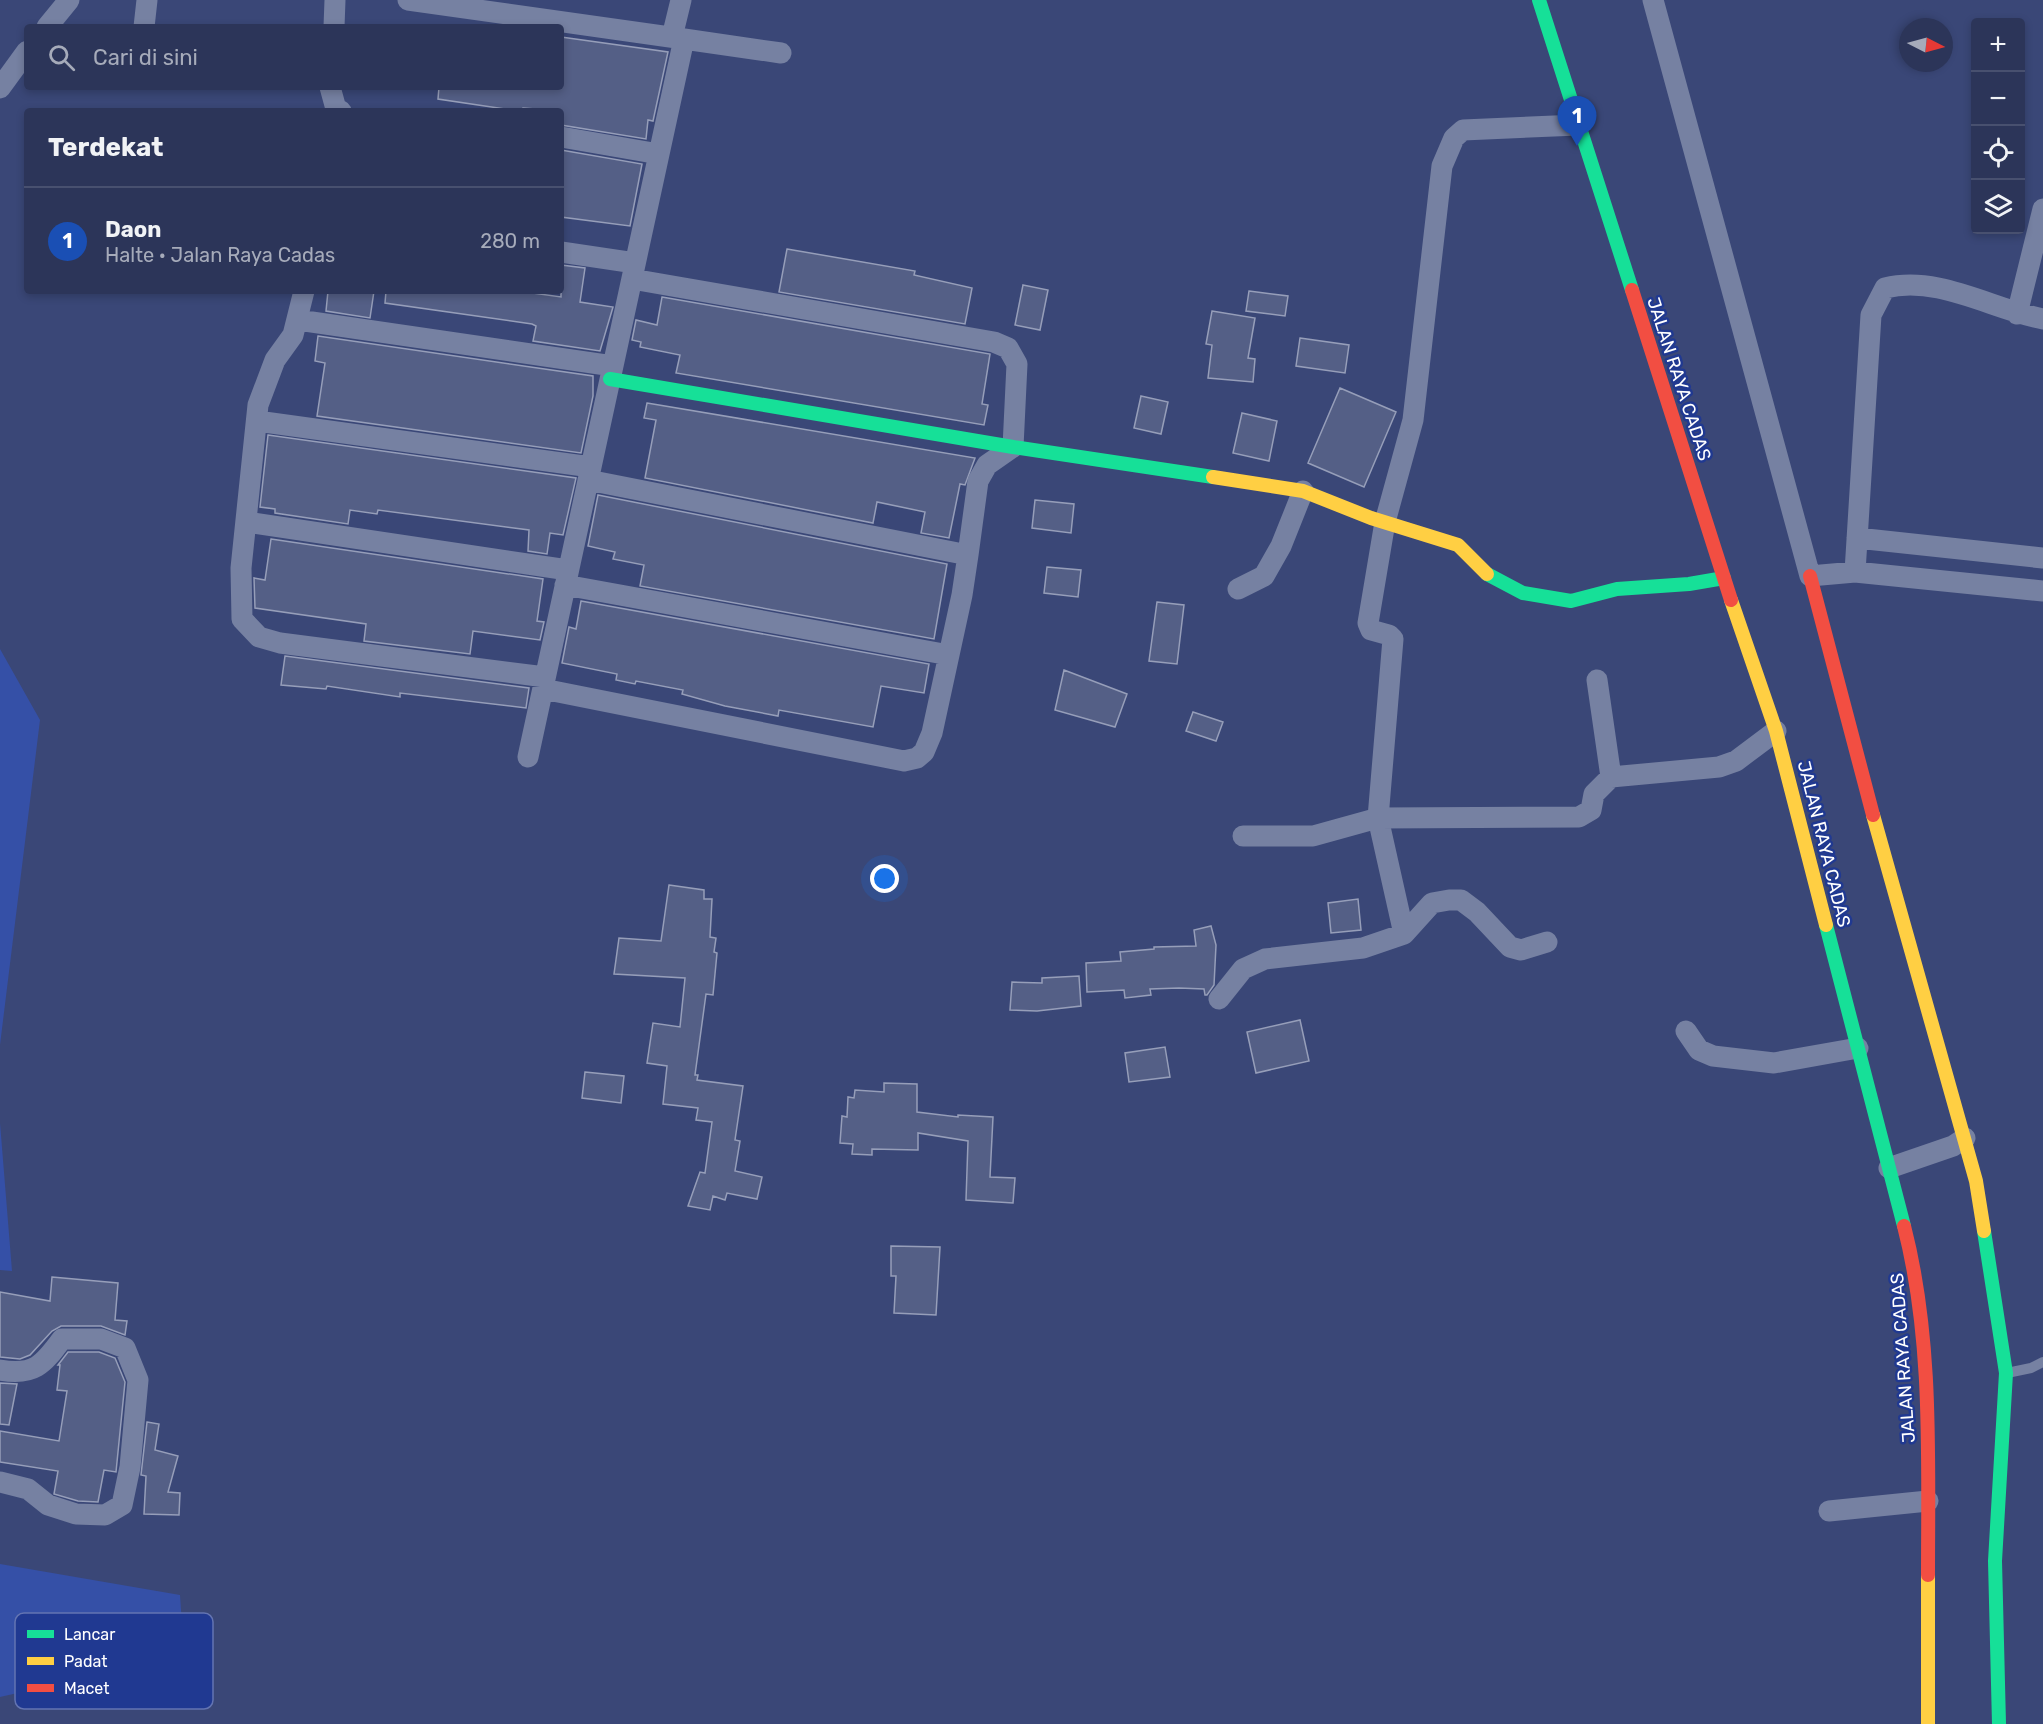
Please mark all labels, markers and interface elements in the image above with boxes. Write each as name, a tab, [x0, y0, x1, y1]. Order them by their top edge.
north arrow	[1899, 18, 1953, 72]
map controls	[1971, 18, 2025, 234]
button: +	[1971, 18, 2025, 72]
search box	[24, 24, 564, 90]
icon: search	[45, 41, 78, 74]
text: Cari di sini	[93, 44, 198, 71]
button: −	[1971, 72, 2025, 126]
pin: 1	[1558, 96, 1596, 146]
button: locate	[1971, 126, 2025, 180]
text: Terdekat	[48, 132, 163, 163]
button: layers	[1971, 180, 2025, 234]
text: Daon	[105, 216, 161, 243]
text: 1	[63, 229, 72, 253]
text: 280 m	[480, 229, 540, 253]
text: Halte · Jalan Raya Cadas	[105, 243, 335, 267]
street label: JALAN RAYA CADAS	[1642, 295, 1716, 463]
street label: JALAN RAYA CADAS	[1793, 759, 1855, 929]
your location	[870, 864, 899, 893]
street label: JALAN RAYA CADAS	[1886, 1272, 1920, 1444]
legend	[15, 1613, 213, 1709]
text: Lancar	[64, 1625, 115, 1644]
text: Padat	[64, 1652, 107, 1671]
text: Macet	[64, 1679, 110, 1698]

